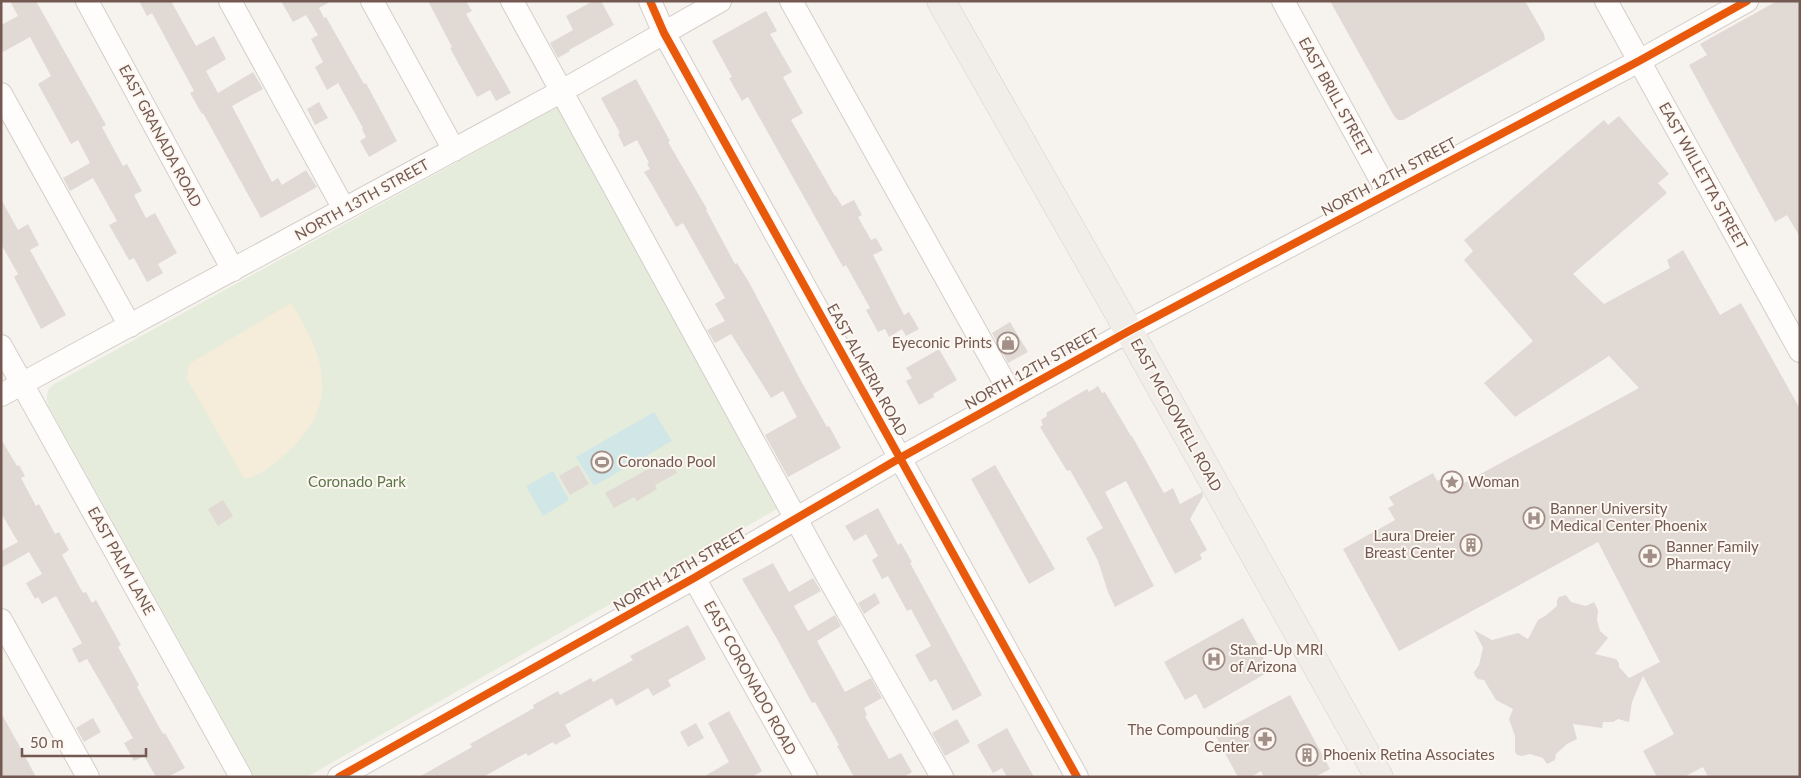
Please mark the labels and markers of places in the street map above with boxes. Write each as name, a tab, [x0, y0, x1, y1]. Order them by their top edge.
shop icon: Eyeconic Prints	[996, 331, 1020, 355]
place label: Eyeconic Prints	[892, 333, 992, 351]
sports icon: Coronado Pool	[590, 450, 614, 474]
place label: Coronado Pool	[618, 452, 716, 470]
place icon: Woman	[1440, 470, 1464, 494]
place label: Woman	[1468, 472, 1519, 490]
place label: Banner University Medical Center Phoenix	[1550, 499, 1708, 534]
hospital icon: Banner University Medical Center Phoenix	[1522, 506, 1546, 530]
place label: Laura Dreier Breast Center	[1364, 526, 1456, 561]
building icon: Laura Dreier Breast Center	[1459, 533, 1483, 557]
place label: Banner Family Pharmacy	[1666, 537, 1759, 572]
pharmacy icon: Banner Family Pharmacy	[1638, 544, 1662, 568]
place label: Stand-Up MRI of Arizona	[1230, 640, 1324, 675]
hospital icon: Stand-Up MRI of Arizona	[1202, 647, 1226, 671]
place label: The Compounding Center	[1128, 720, 1250, 755]
pharmacy icon: The Compounding Center	[1253, 727, 1277, 751]
building icon: Phoenix Retina Associates	[1295, 743, 1319, 767]
place label: Phoenix Retina Associates	[1323, 745, 1495, 763]

